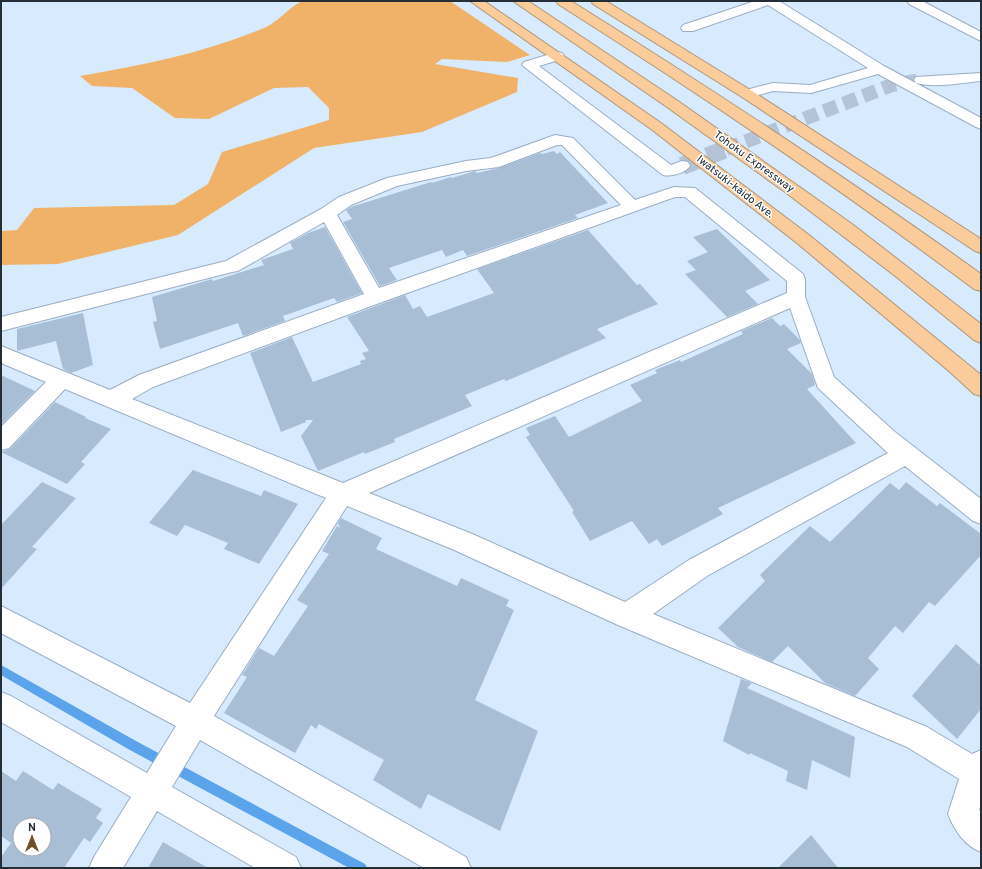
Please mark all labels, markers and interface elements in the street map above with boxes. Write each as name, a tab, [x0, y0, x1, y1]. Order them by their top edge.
street label: Tohoku Expressway	[711, 128, 797, 196]
street label: Iwatsuki-kaido Ave.	[694, 152, 776, 222]
north arrow	[12, 817, 52, 857]
text: N	[28, 821, 36, 835]

